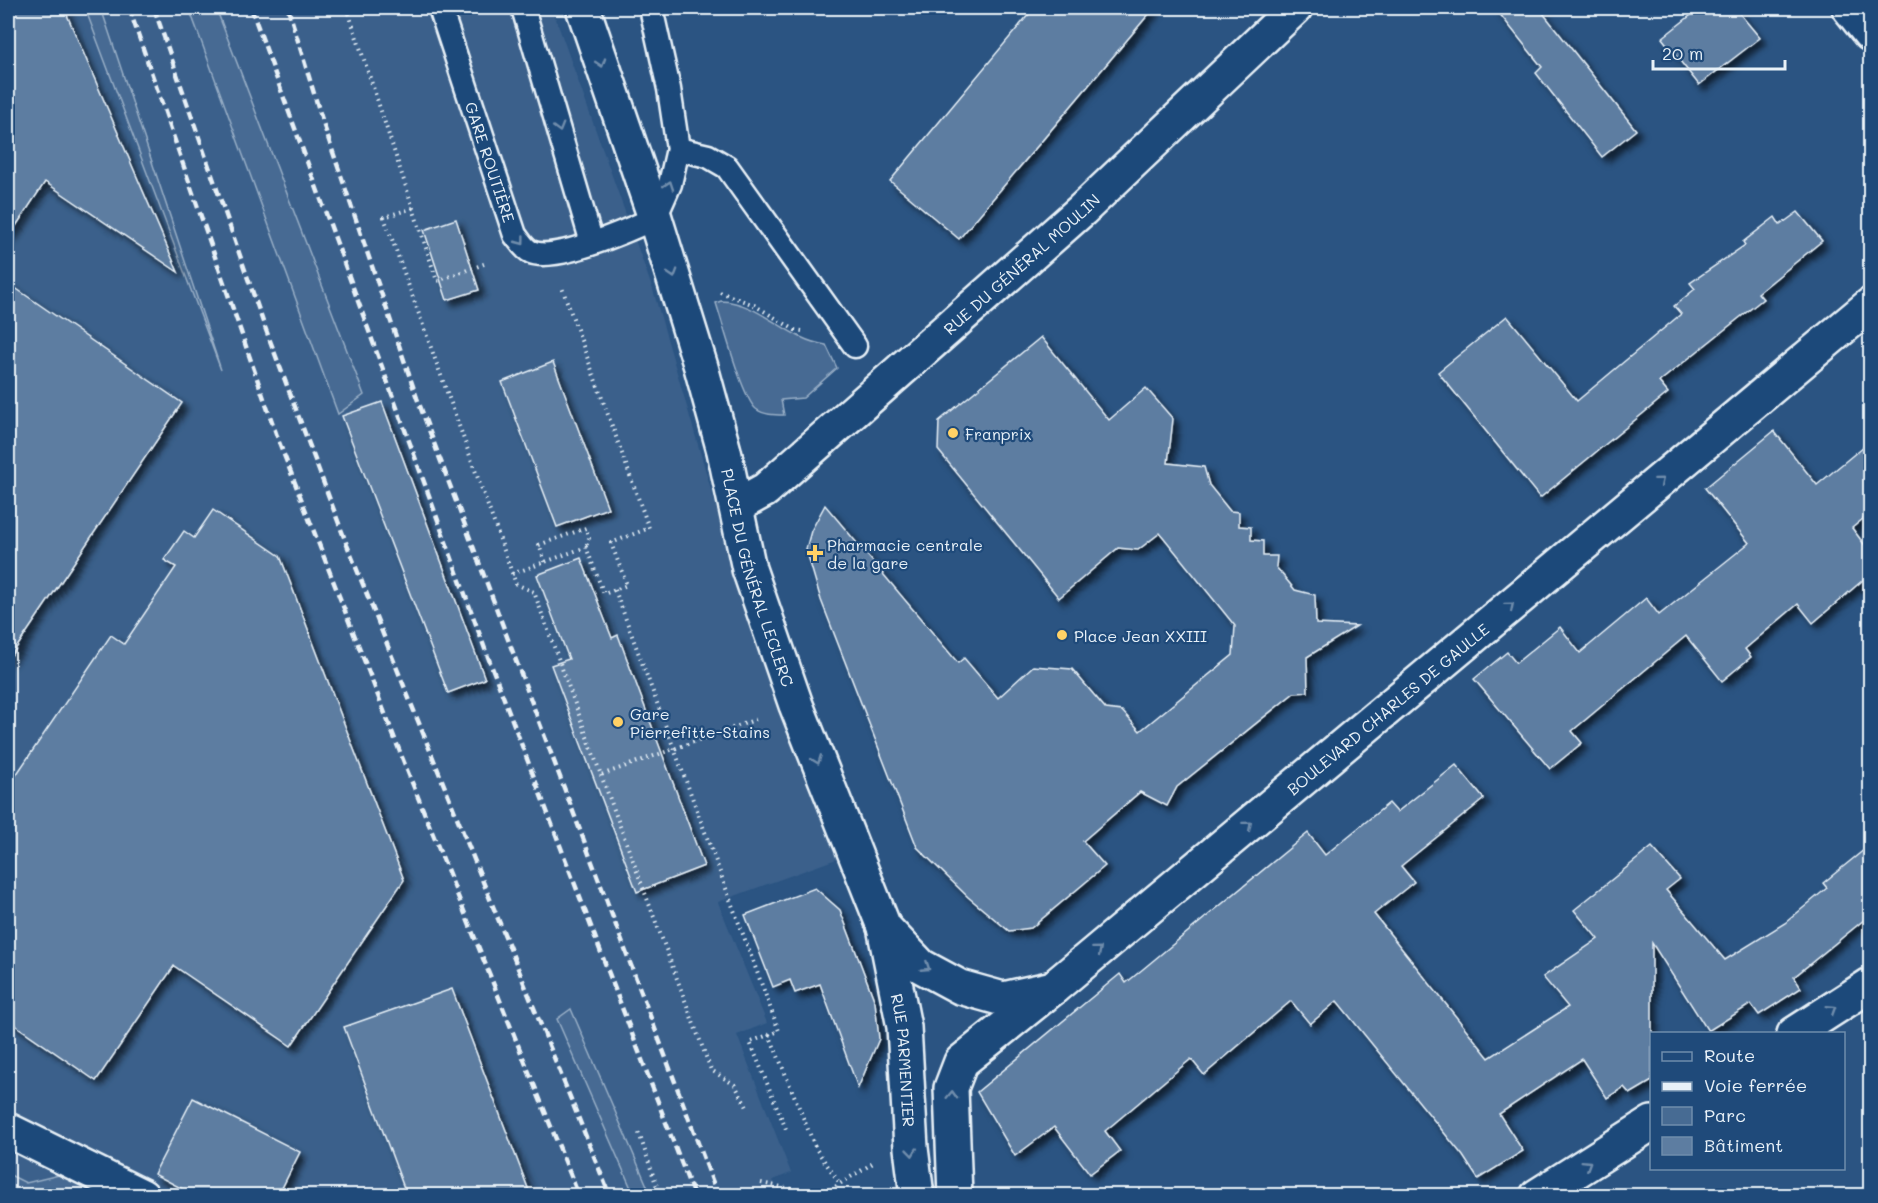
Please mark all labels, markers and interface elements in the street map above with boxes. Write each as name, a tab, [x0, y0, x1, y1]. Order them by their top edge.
scale bar	[1653, 33, 1785, 71]
text: 20 m	[1662, 41, 1703, 65]
one-way arrow	[594, 57, 607, 68]
street label: GARE ROUTIÈRE	[461, 99, 521, 225]
one-way arrow	[552, 122, 564, 133]
one-way arrow	[662, 180, 675, 190]
street label: RUE DU GÉNÉRAL MOULIN	[938, 189, 1104, 339]
one-way arrow	[513, 234, 524, 245]
one-way arrow	[665, 268, 678, 279]
place label: Franprix	[965, 423, 1032, 444]
marker: Franprix	[946, 426, 960, 440]
street label: PLACE DU GÉNÉRAL LECLERC	[717, 466, 799, 689]
one-way arrow	[1653, 477, 1664, 488]
place label: Pharmacie centrale de la gare	[827, 534, 983, 573]
marker: Pharmacie centrale de la gare	[808, 546, 822, 560]
one-way arrow	[1503, 602, 1514, 613]
street label: BOULEVARD CHARLES DE GAULLE	[1282, 618, 1493, 799]
place label: Place Jean XXIII	[1074, 625, 1207, 646]
marker: Place Jean XXIII	[1055, 628, 1069, 642]
place label: Gare Pierrefitte-Stains	[630, 703, 770, 742]
marker: Gare Pierrefitte-Stains	[611, 715, 625, 729]
one-way arrow	[810, 754, 822, 765]
one-way arrow	[1241, 822, 1252, 833]
one-way arrow	[1091, 947, 1102, 958]
one-way arrow	[920, 960, 930, 972]
street label: RUE PARMENTIER	[887, 992, 920, 1128]
one-way arrow	[1826, 1005, 1836, 1017]
legend	[1650, 1032, 1845, 1170]
text: Route	[1704, 1043, 1755, 1067]
text: Voie ferrée	[1704, 1073, 1807, 1097]
one-way arrow	[945, 1091, 958, 1100]
text: Parc	[1704, 1103, 1746, 1127]
text: Bâtiment	[1704, 1133, 1783, 1157]
one-way arrow	[905, 1147, 918, 1156]
one-way arrow	[1581, 1160, 1591, 1172]

